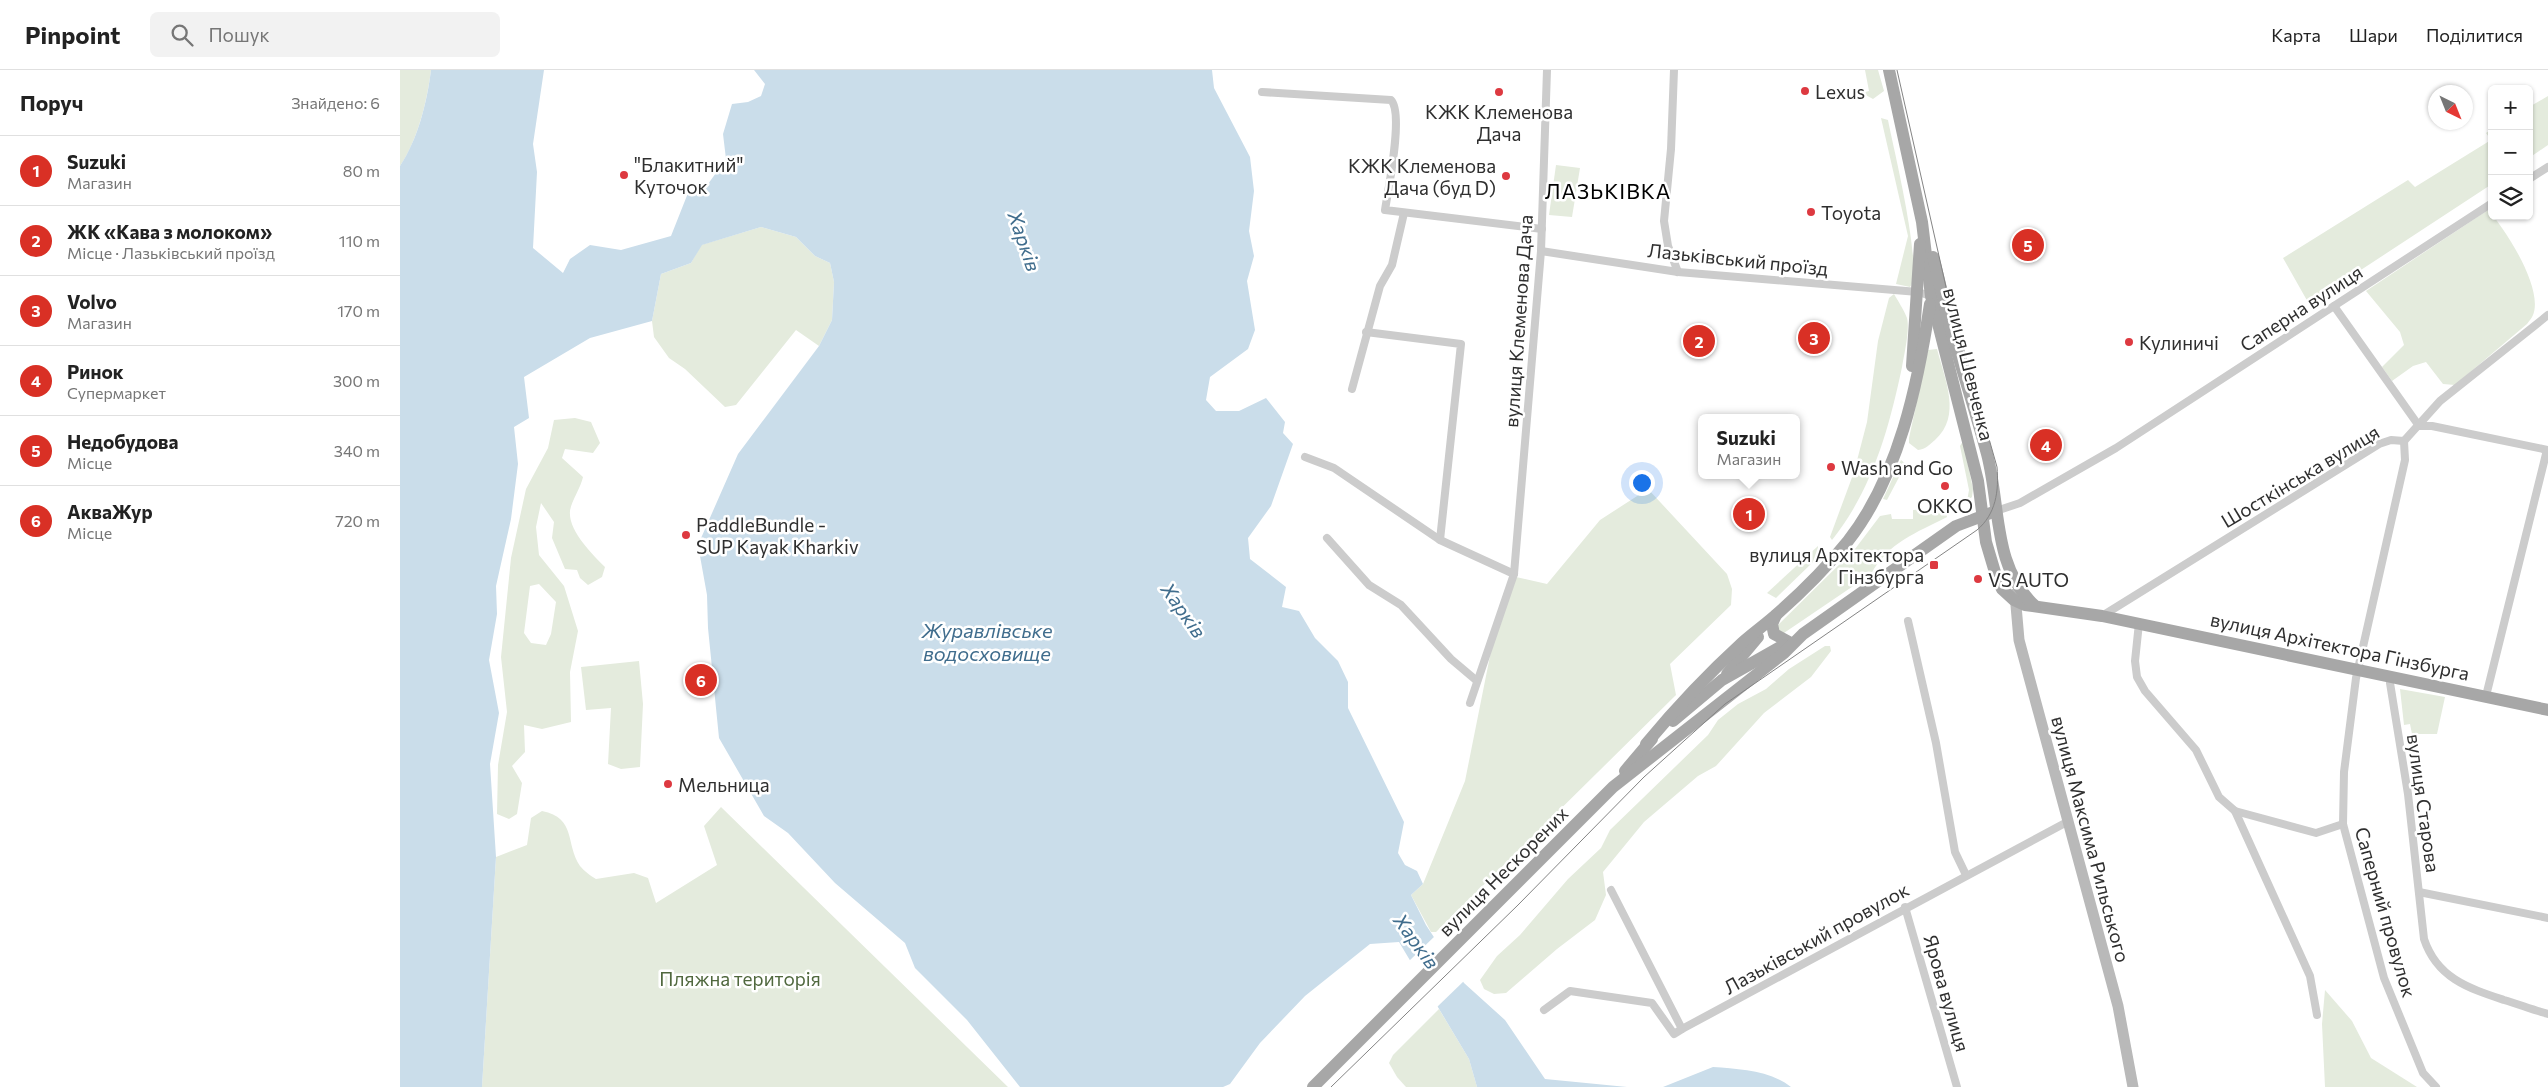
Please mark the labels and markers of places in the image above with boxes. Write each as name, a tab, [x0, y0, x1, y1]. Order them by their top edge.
place label: Lexus	[1815, 80, 1865, 103]
marker: Lexus	[1799, 85, 1811, 97]
marker: КЖК Клеменова Дача	[1493, 86, 1505, 98]
place label: КЖК Клеменова Дача	[1425, 100, 1573, 145]
place label: "Блакитний" Куточок	[634, 153, 743, 198]
place label: КЖК Клеменова Дача (буд D)	[1348, 154, 1496, 199]
marker: "Блакитний" Куточок	[618, 169, 630, 181]
marker: КЖК Клеменова Дача (буд D)	[1500, 170, 1512, 182]
place label: Toyota	[1821, 201, 1881, 224]
marker: Toyota	[1805, 206, 1817, 218]
pin: 5	[2012, 226, 2044, 264]
pin: 3	[1798, 319, 1830, 357]
pin: 2	[1683, 322, 1715, 360]
place label: Кулиничі	[2139, 331, 2219, 354]
marker: Кулиничі	[2123, 336, 2135, 348]
pin: 4	[2030, 426, 2062, 464]
place label: Wash and Go	[1841, 456, 1953, 479]
marker: Wash and Go	[1825, 461, 1837, 473]
marker: ОККО	[1939, 480, 1951, 492]
place label: ОККО	[1917, 494, 1973, 517]
pin: 1	[1733, 495, 1765, 533]
place label: PaddleBundle - SUP Kayak Kharkiv	[696, 513, 859, 558]
marker: PaddleBundle - SUP Kayak Kharkiv	[680, 529, 692, 541]
place label: вулиця Архітектора Гінзбурга	[1749, 543, 1924, 588]
marker: вулиця Архітектора Гінзбурга	[1928, 559, 1940, 571]
place label: VS AUTO	[1988, 568, 2069, 591]
marker: VS AUTO	[1972, 573, 1984, 585]
pin: 6	[685, 661, 717, 699]
place label: Мельница	[678, 773, 770, 796]
marker: Мельница	[662, 778, 674, 790]

